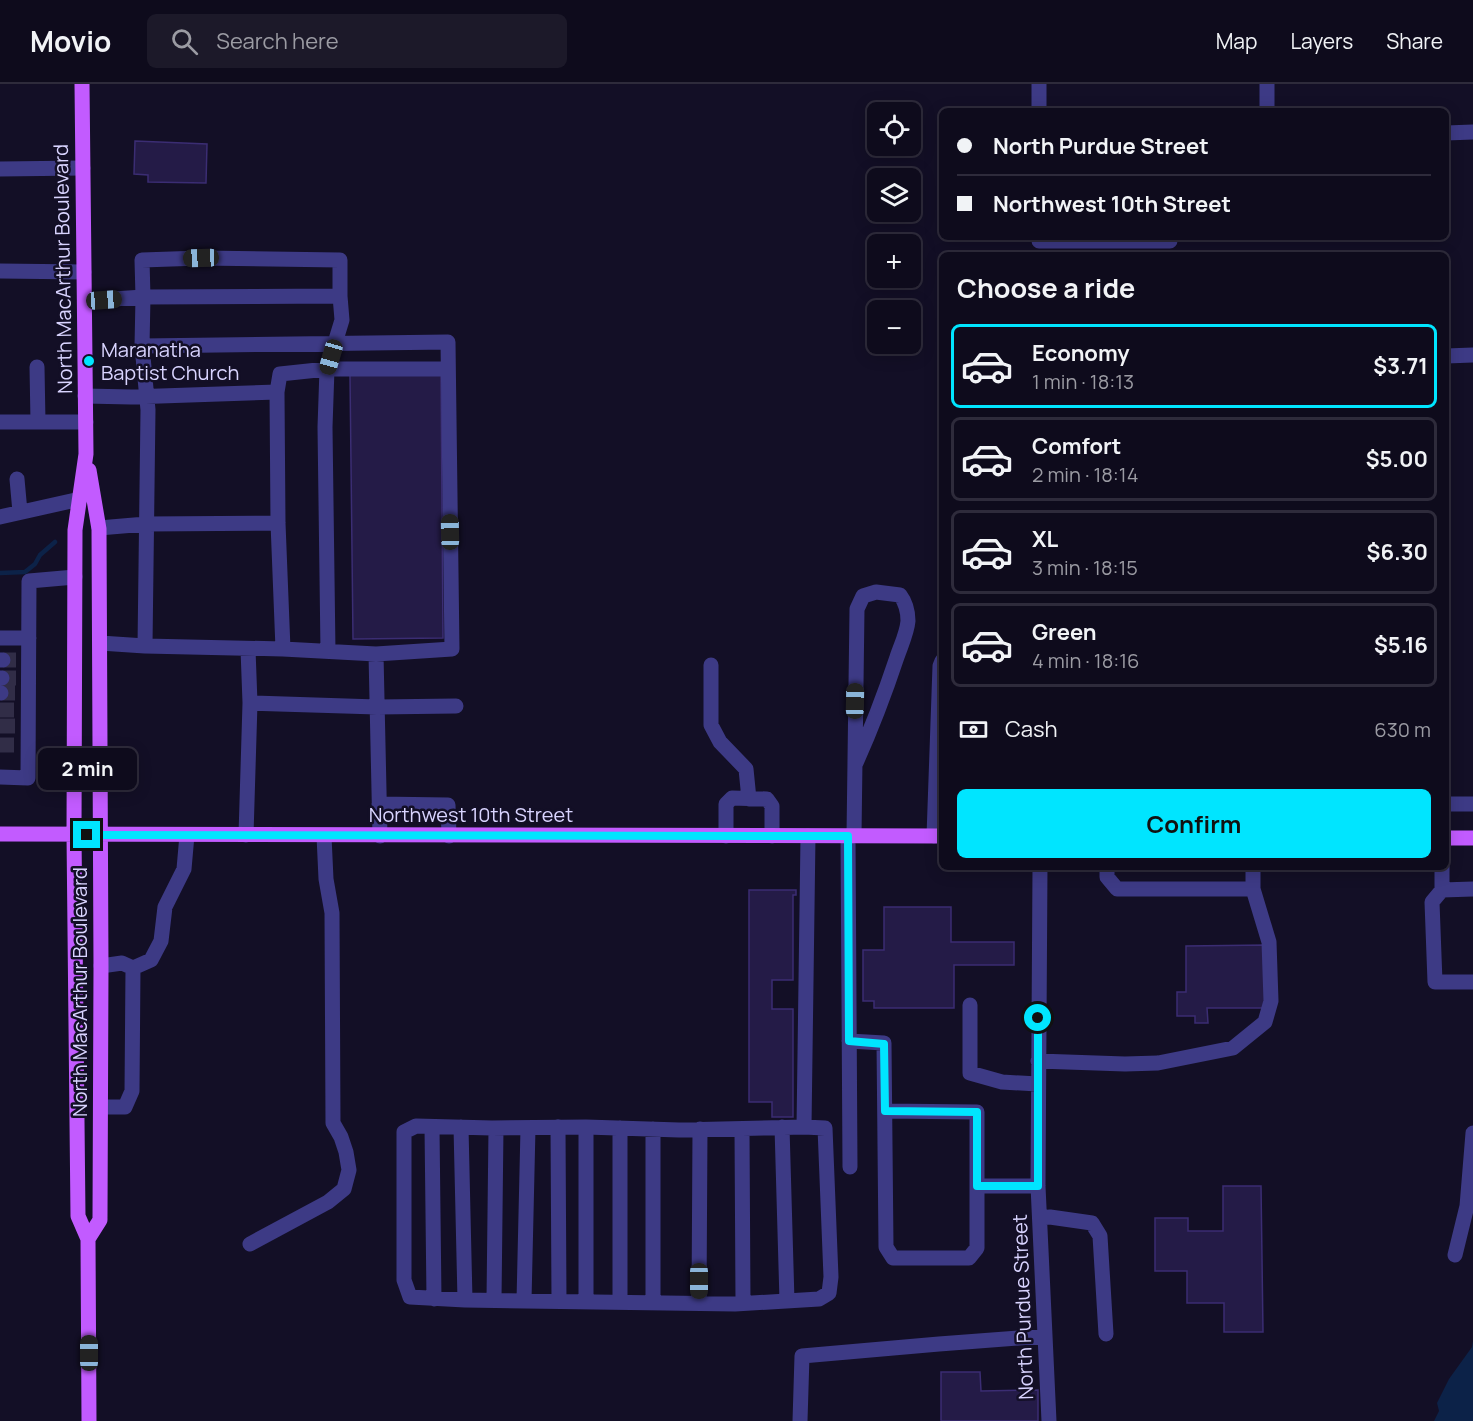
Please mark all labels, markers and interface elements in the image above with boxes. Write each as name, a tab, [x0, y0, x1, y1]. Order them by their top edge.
search box	[147, 14, 567, 68]
text: Movio	[30, 22, 111, 60]
icon: search	[168, 25, 201, 58]
text: Search here	[216, 26, 339, 56]
text: Map	[1216, 27, 1257, 55]
text: Layers	[1290, 27, 1353, 55]
text: Share	[1386, 27, 1443, 55]
map controls	[867, 102, 921, 354]
button: locate	[867, 102, 921, 156]
text: North Purdue Street	[993, 131, 1209, 161]
street label: North MacArthur Boulevard	[47, 144, 78, 394]
button: layers	[867, 168, 921, 222]
text: Northwest 10th Street	[993, 189, 1231, 219]
button: +	[867, 234, 921, 288]
car	[183, 248, 219, 268]
text: Choose a ride	[957, 269, 1135, 306]
car	[85, 290, 123, 310]
button: −	[867, 300, 921, 354]
place label: Maranatha Baptist Church	[101, 336, 239, 386]
car	[317, 337, 345, 377]
text: Economy	[1032, 338, 1130, 368]
icon: car	[960, 339, 1014, 393]
text: $3.71	[1373, 351, 1428, 381]
marker: Maranatha Baptist Church	[82, 354, 96, 368]
text: 1 min · 18:13	[1032, 368, 1134, 395]
text: Comfort	[1032, 431, 1121, 461]
icon: car	[960, 432, 1014, 486]
text: $5.00	[1366, 444, 1428, 474]
text: 2 min · 18:14	[1032, 461, 1138, 488]
car	[441, 514, 459, 550]
text: XL	[1032, 524, 1058, 554]
icon: car	[960, 525, 1014, 579]
text: $6.30	[1367, 537, 1428, 567]
text: 3 min · 18:15	[1032, 554, 1138, 581]
text: Green	[1032, 617, 1097, 647]
icon: car	[960, 618, 1014, 672]
text: $5.16	[1374, 630, 1428, 660]
text: 4 min · 18:16	[1032, 647, 1139, 674]
car	[846, 683, 864, 719]
icon: cash	[957, 713, 990, 746]
text: Cash	[1005, 714, 1058, 744]
text: 630 m	[1374, 716, 1431, 743]
callout: 2 min	[38, 748, 136, 790]
text: 2 min	[61, 755, 114, 782]
button: Confirm	[957, 789, 1431, 858]
street label: Northwest 10th Street	[369, 801, 573, 828]
route end	[73, 821, 100, 848]
street label: North MacArthur Boulevard	[66, 867, 93, 1117]
route start	[1024, 1004, 1051, 1031]
street label: North Purdue Street	[1006, 1214, 1039, 1400]
car	[690, 1263, 708, 1299]
car	[80, 1335, 98, 1371]

